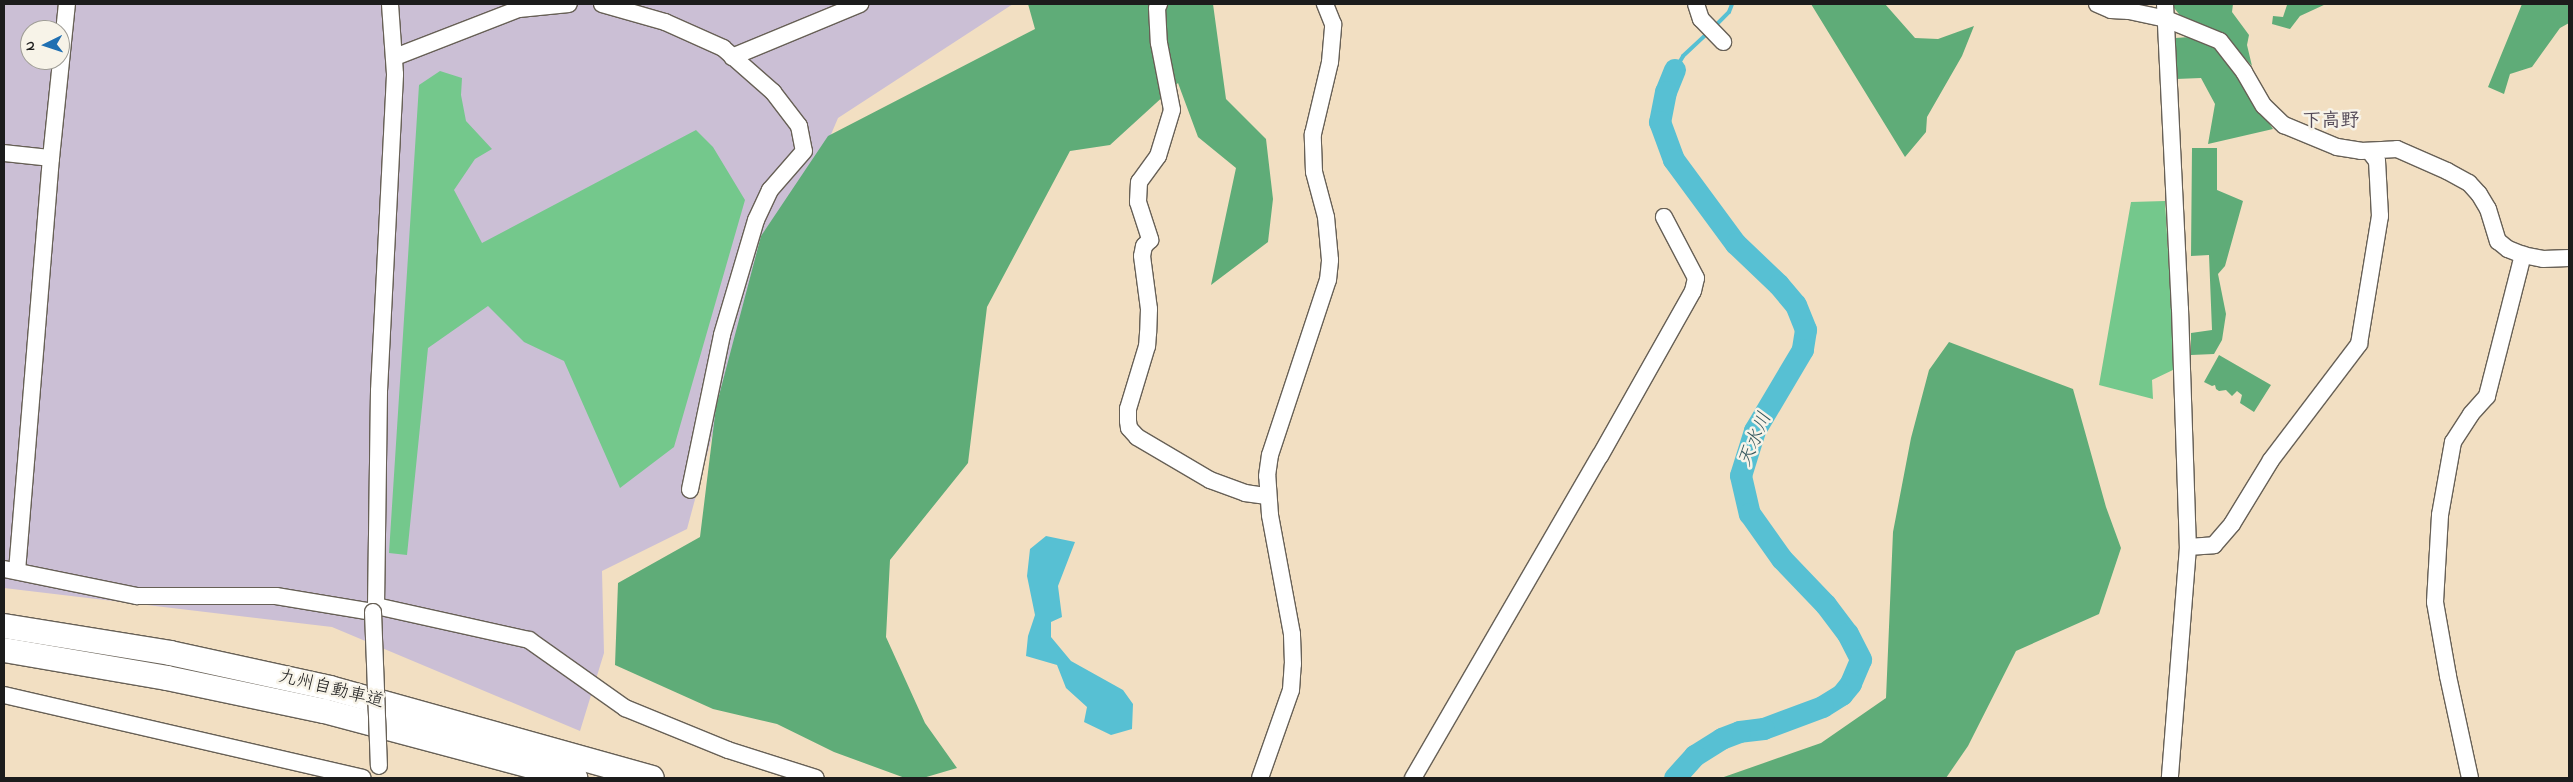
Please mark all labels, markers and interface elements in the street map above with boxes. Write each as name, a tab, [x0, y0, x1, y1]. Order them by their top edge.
north arrow	[20, 20, 70, 70]
text: N	[20, 41, 41, 51]
district label: 下高野	[2303, 111, 2359, 133]
water label: 天水川	[1734, 409, 1778, 471]
street label: 九州自動車道	[276, 666, 386, 714]

